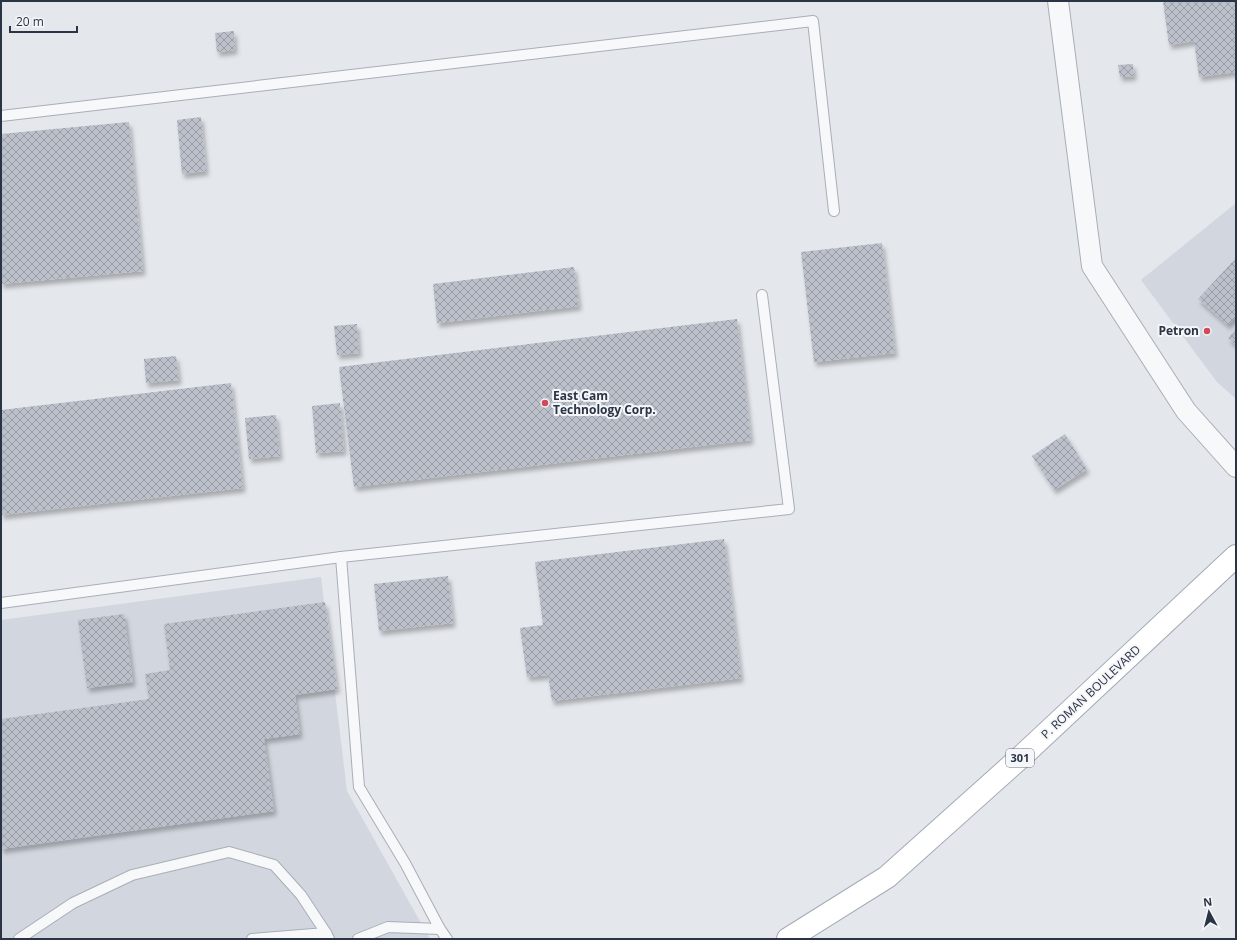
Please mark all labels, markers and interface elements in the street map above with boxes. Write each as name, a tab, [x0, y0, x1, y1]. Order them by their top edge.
scale bar	[10, 8, 77, 34]
text: 20 m	[16, 13, 44, 30]
place label: Petron	[1158, 322, 1199, 339]
marker: Petron	[1202, 326, 1212, 336]
place label: East Cam Technology Corp.	[553, 387, 656, 418]
marker: East Cam Technology Corp.	[540, 398, 550, 408]
street label: P. ROMAN BOULEVARD	[1037, 641, 1144, 742]
road number: 301	[1006, 749, 1034, 767]
north arrow	[1189, 892, 1229, 932]
text: N	[1202, 894, 1213, 910]

